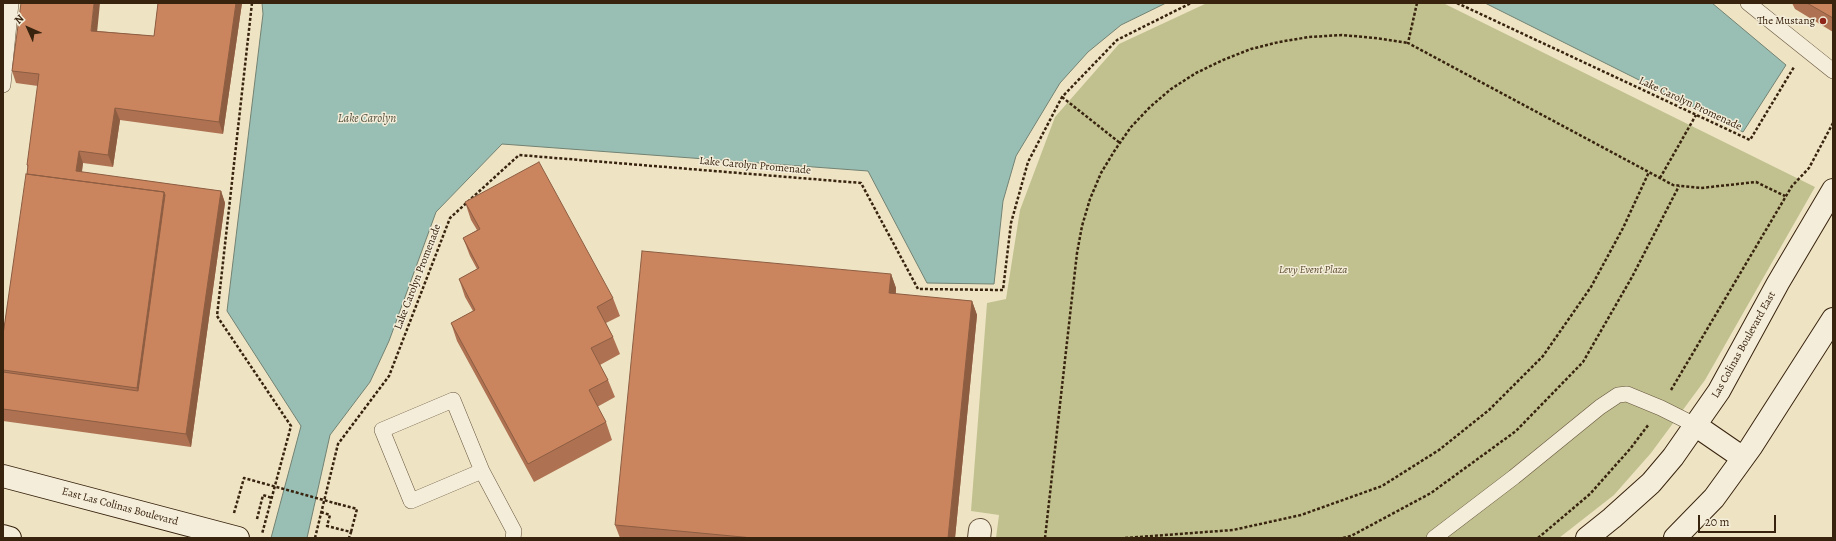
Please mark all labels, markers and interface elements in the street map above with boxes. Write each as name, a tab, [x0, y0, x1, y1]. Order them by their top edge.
north arrow	[8, 8, 48, 48]
text: N	[11, 11, 27, 27]
place label: The Mustang	[1757, 14, 1815, 28]
marker: The Mustang	[1818, 16, 1828, 26]
street label: Lake Carolyn Promenade	[1636, 74, 1744, 134]
water label: Lake Carolyn	[338, 112, 396, 126]
street label: Lake Carolyn Promenade	[699, 155, 811, 177]
street label: Lake Carolyn Promenade	[392, 222, 444, 332]
park label: Levy Event Plaza	[1279, 263, 1347, 277]
street label: Las Colinas Boulevard East	[1709, 289, 1779, 401]
street label: East Las Colinas Boulevard	[60, 485, 180, 529]
scale bar	[1700, 507, 1778, 533]
text: 20 m	[1705, 514, 1729, 530]

